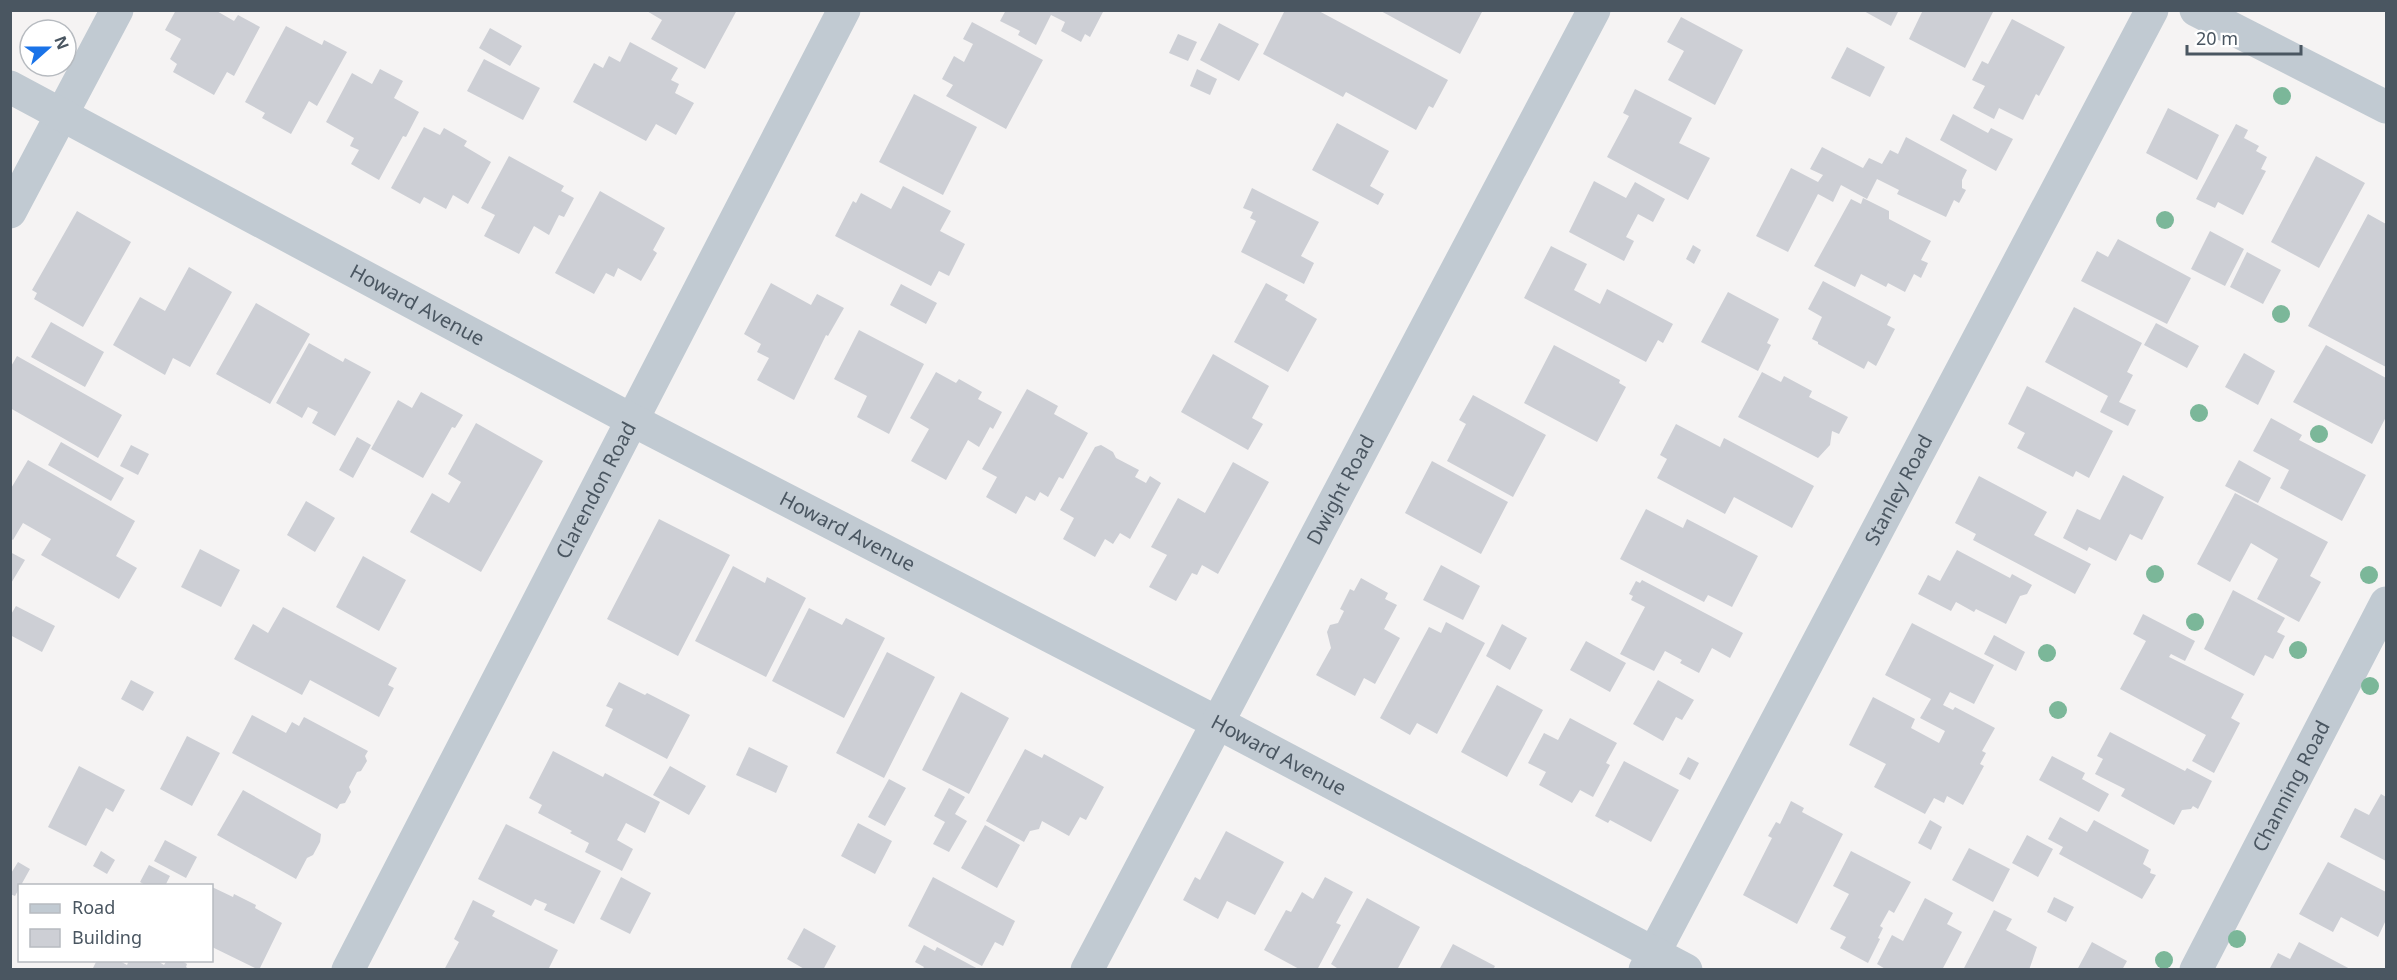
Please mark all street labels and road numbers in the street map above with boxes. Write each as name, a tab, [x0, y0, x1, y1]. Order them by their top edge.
street label: Howard Avenue	[345, 258, 490, 352]
street label: Clarendon Road	[549, 417, 642, 563]
street label: Dwight Road	[1300, 430, 1380, 549]
street label: Stanley Road	[1858, 430, 1938, 550]
street label: Howard Avenue	[775, 485, 920, 577]
street label: Howard Avenue	[1207, 708, 1351, 801]
street label: Channing Road	[2246, 716, 2336, 856]

